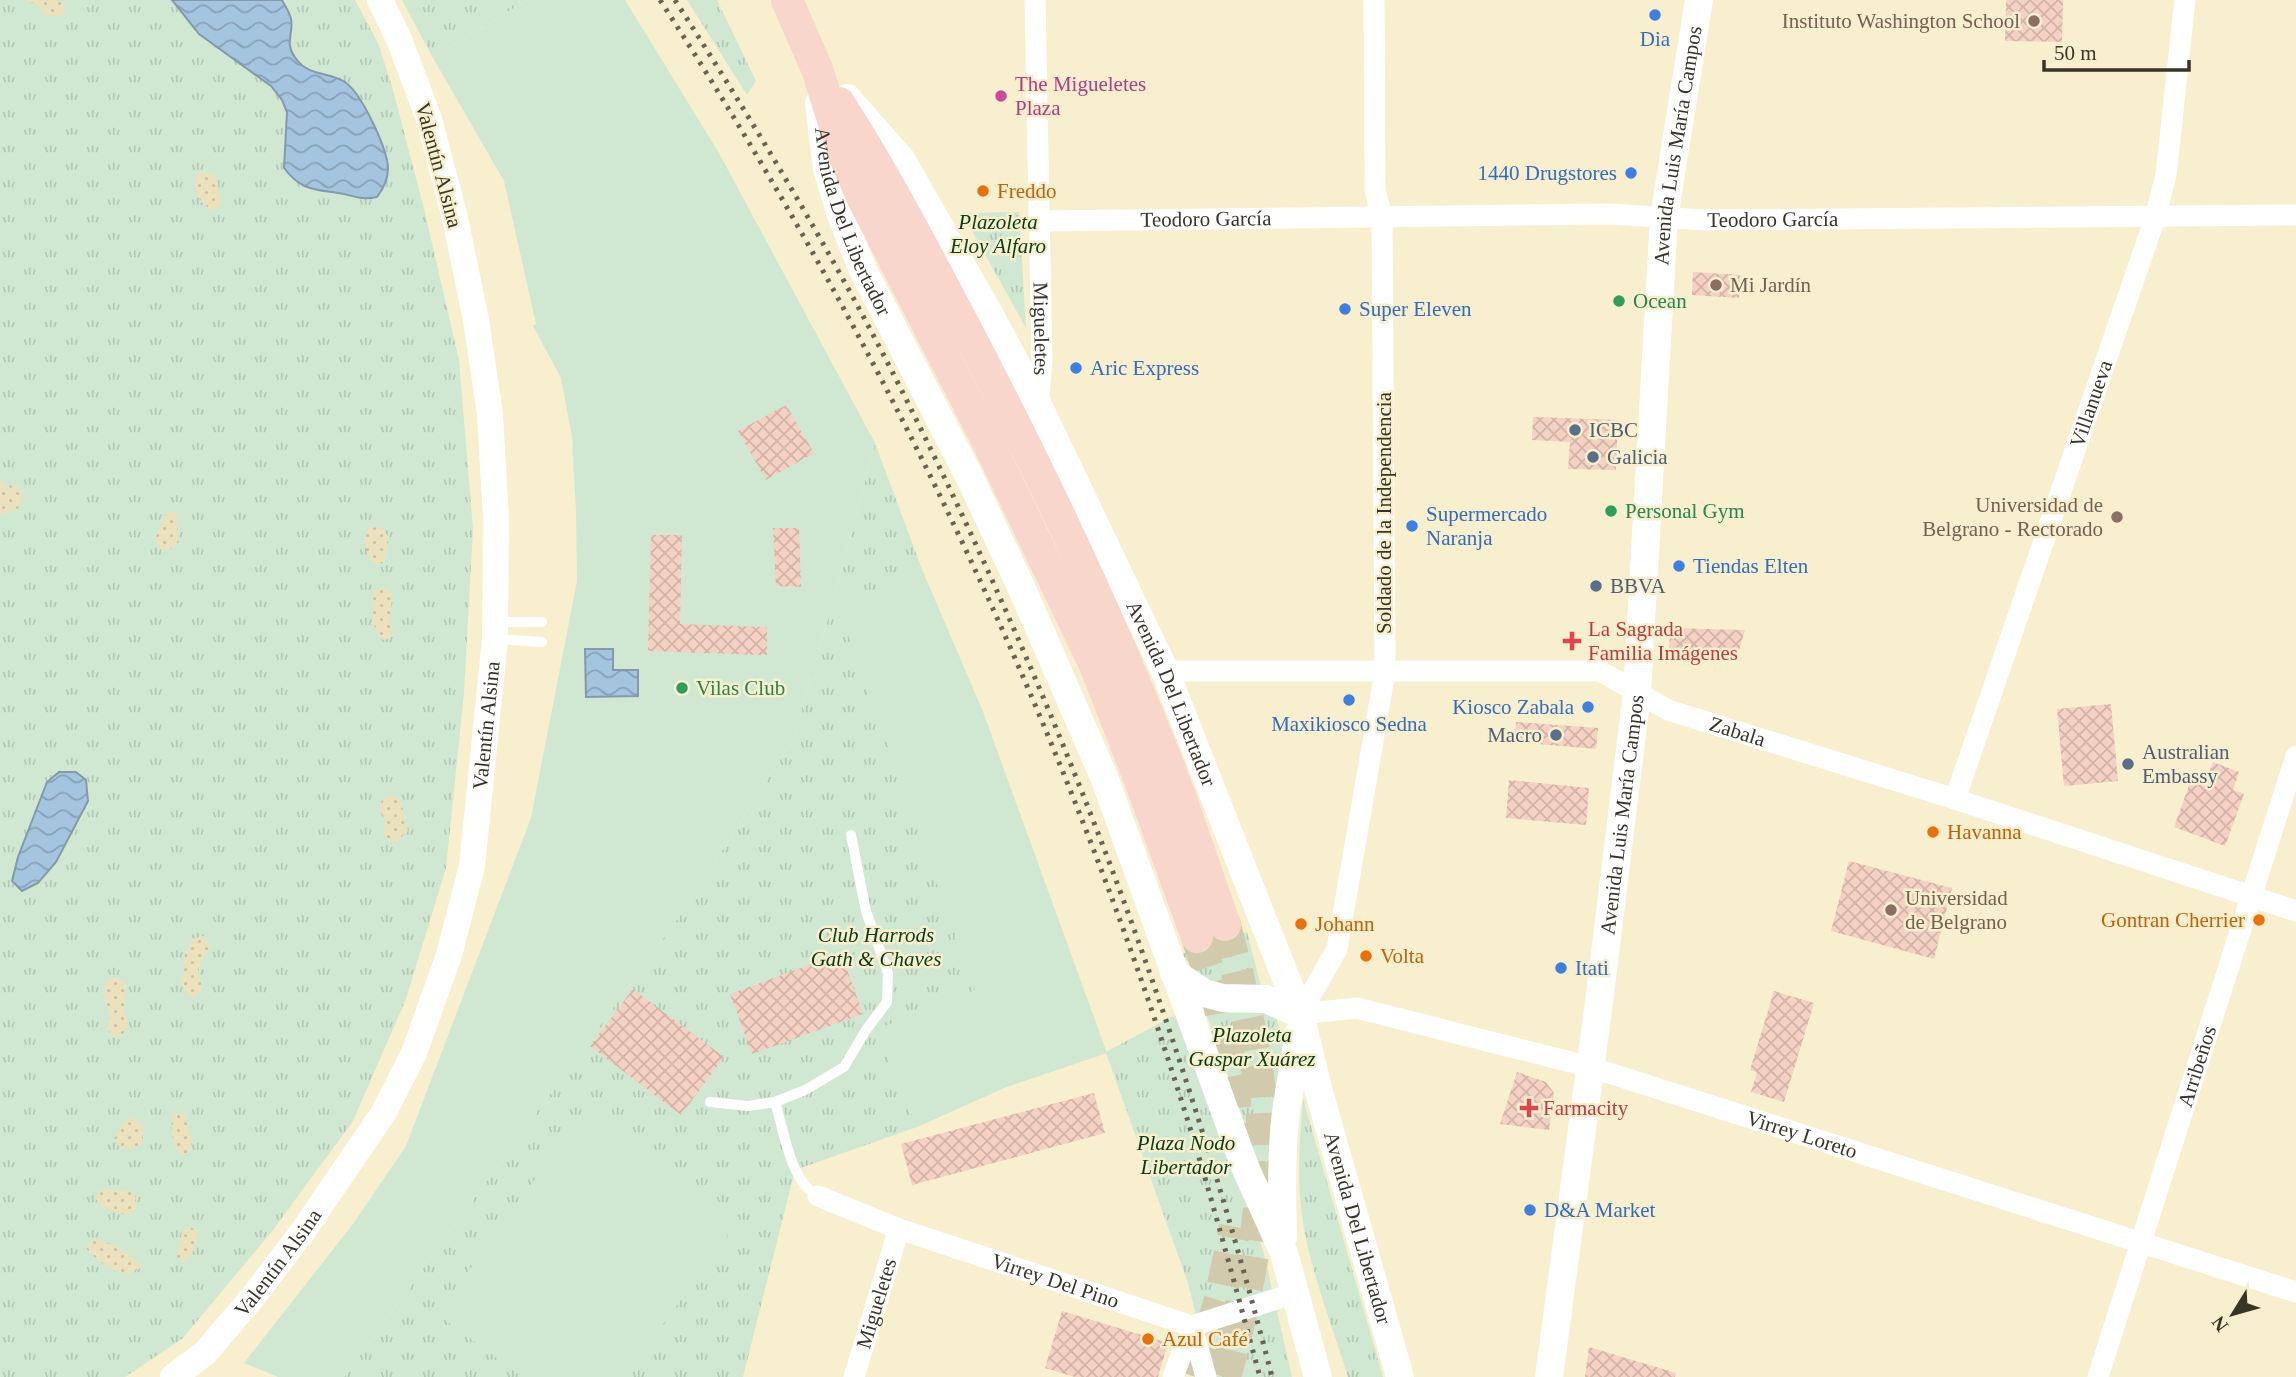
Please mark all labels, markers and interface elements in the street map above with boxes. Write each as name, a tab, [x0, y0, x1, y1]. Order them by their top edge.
marker: Dia	[1647, 7, 1663, 23]
place label: Instituto Washington School	[1782, 9, 2020, 33]
marker: Instituto Washington School	[2026, 13, 2042, 29]
street label: Avenida Luis María Campos	[1649, 24, 1707, 266]
place label: Dia	[1640, 27, 1671, 51]
scale bar	[2044, 28, 2189, 72]
text: 50 m	[2054, 41, 2097, 65]
place label: The Migueletes Plaza	[1015, 72, 1146, 120]
marker: The Migueletes Plaza	[993, 88, 1009, 104]
street label: Valentín Alsina	[411, 100, 467, 231]
street label: Avenida Del Libertador	[810, 126, 896, 320]
place label: 1440 Drugstores	[1478, 161, 1617, 185]
marker: 1440 Drugstores	[1623, 165, 1639, 181]
place label: Freddo	[997, 179, 1057, 203]
marker: Freddo	[975, 183, 991, 199]
street label: Teodoro García	[1140, 206, 1272, 232]
street label: Teodoro García	[1707, 207, 1839, 232]
park label: Plazoleta Eloy Alfaro	[949, 210, 1046, 258]
place label: Mi Jardín	[1730, 273, 1812, 297]
marker: Mi Jardín	[1708, 277, 1724, 293]
street label: Migueletes	[1028, 282, 1054, 377]
place label: Ocean	[1633, 289, 1687, 313]
marker: Ocean	[1611, 293, 1627, 309]
place label: Super Eleven	[1359, 297, 1472, 321]
marker: Super Eleven	[1337, 301, 1353, 317]
place label: Aric Express	[1090, 356, 1199, 380]
street label: Villanueva	[2065, 356, 2117, 451]
marker: Aric Express	[1068, 360, 1084, 376]
street label: Soldado de la Independencia	[1372, 391, 1396, 634]
place label: ICBC	[1589, 418, 1638, 442]
marker: ICBC	[1567, 422, 1583, 438]
place label: Galicia	[1607, 445, 1668, 469]
marker: Galicia	[1585, 449, 1601, 465]
place label: Universidad de Belgrano - Rectorado	[1922, 493, 2103, 541]
place label: Personal Gym	[1625, 499, 1745, 523]
place label: Supermercado Naranja	[1426, 502, 1547, 550]
marker: Personal Gym	[1603, 503, 1619, 519]
marker: Universidad de Belgrano - Rectorado	[2109, 509, 2125, 525]
marker: Supermercado Naranja	[1404, 518, 1420, 534]
place label: Tiendas Elten	[1693, 554, 1809, 578]
marker: Tiendas Elten	[1671, 558, 1687, 574]
place label: BBVA	[1610, 574, 1666, 598]
marker: BBVA	[1588, 578, 1604, 594]
street label: Avenida Del Libertador	[1121, 597, 1221, 790]
place label: La Sagrada Familia Imágenes	[1588, 617, 1738, 665]
marker: La Sagrada Familia Imágenes	[1562, 631, 1582, 651]
street label: Valentín Alsina	[468, 659, 505, 791]
place label: Vilas Club	[696, 676, 785, 700]
marker: Vilas Club	[674, 680, 690, 696]
marker: Maxikiosco Sedna	[1341, 692, 1357, 708]
street label: Avenida Luis María Campos	[1595, 693, 1649, 936]
place label: Kiosco Zabala	[1452, 695, 1575, 719]
marker: Kiosco Zabala	[1580, 699, 1596, 715]
place label: Maxikiosco Sedna	[1271, 712, 1428, 736]
street label: Zabala	[1707, 712, 1769, 752]
place label: Macro	[1487, 723, 1542, 747]
marker: Macro	[1548, 727, 1564, 743]
place label: Australian Embassy	[2142, 740, 2230, 788]
marker: Australian Embassy	[2120, 756, 2136, 772]
place label: Havanna	[1947, 820, 2022, 844]
marker: Havanna	[1925, 824, 1941, 840]
place label: Universidad de Belgrano	[1905, 886, 2008, 934]
marker: Universidad de Belgrano	[1883, 902, 1899, 918]
place label: Gontran Cherrier	[2101, 908, 2245, 932]
place label: Johann	[1315, 912, 1375, 936]
marker: Gontran Cherrier	[2251, 912, 2267, 928]
marker: Johann	[1293, 916, 1309, 932]
park label: Club Harrods Gath & Chaves	[811, 923, 941, 971]
place label: Volta	[1380, 944, 1425, 968]
marker: Volta	[1358, 948, 1374, 964]
place label: Itati	[1575, 956, 1609, 980]
marker: Itati	[1553, 960, 1569, 976]
park label: Plazoleta Gaspar Xuárez	[1189, 1023, 1315, 1071]
street label: Arribeños	[2173, 1023, 2221, 1110]
place label: Farmacity	[1543, 1096, 1629, 1120]
marker: Farmacity	[1521, 1100, 1537, 1116]
street label: Virrey Loreto	[1743, 1106, 1860, 1163]
street label: Avenida Del Libertador	[1319, 1129, 1396, 1327]
park label: Plaza Nodo Libertador	[1136, 1131, 1235, 1179]
place label: D&A Market	[1544, 1198, 1656, 1222]
marker: D&A Market	[1522, 1202, 1538, 1218]
street label: Valentín Alsina	[229, 1204, 327, 1322]
street label: Virrey Del Pino	[988, 1248, 1122, 1313]
street label: Migueletes	[851, 1255, 901, 1351]
north arrow	[2198, 1279, 2268, 1349]
text: N	[2207, 1312, 2232, 1336]
place label: Azul Café	[1162, 1327, 1248, 1351]
marker: Azul Café	[1140, 1331, 1156, 1347]

